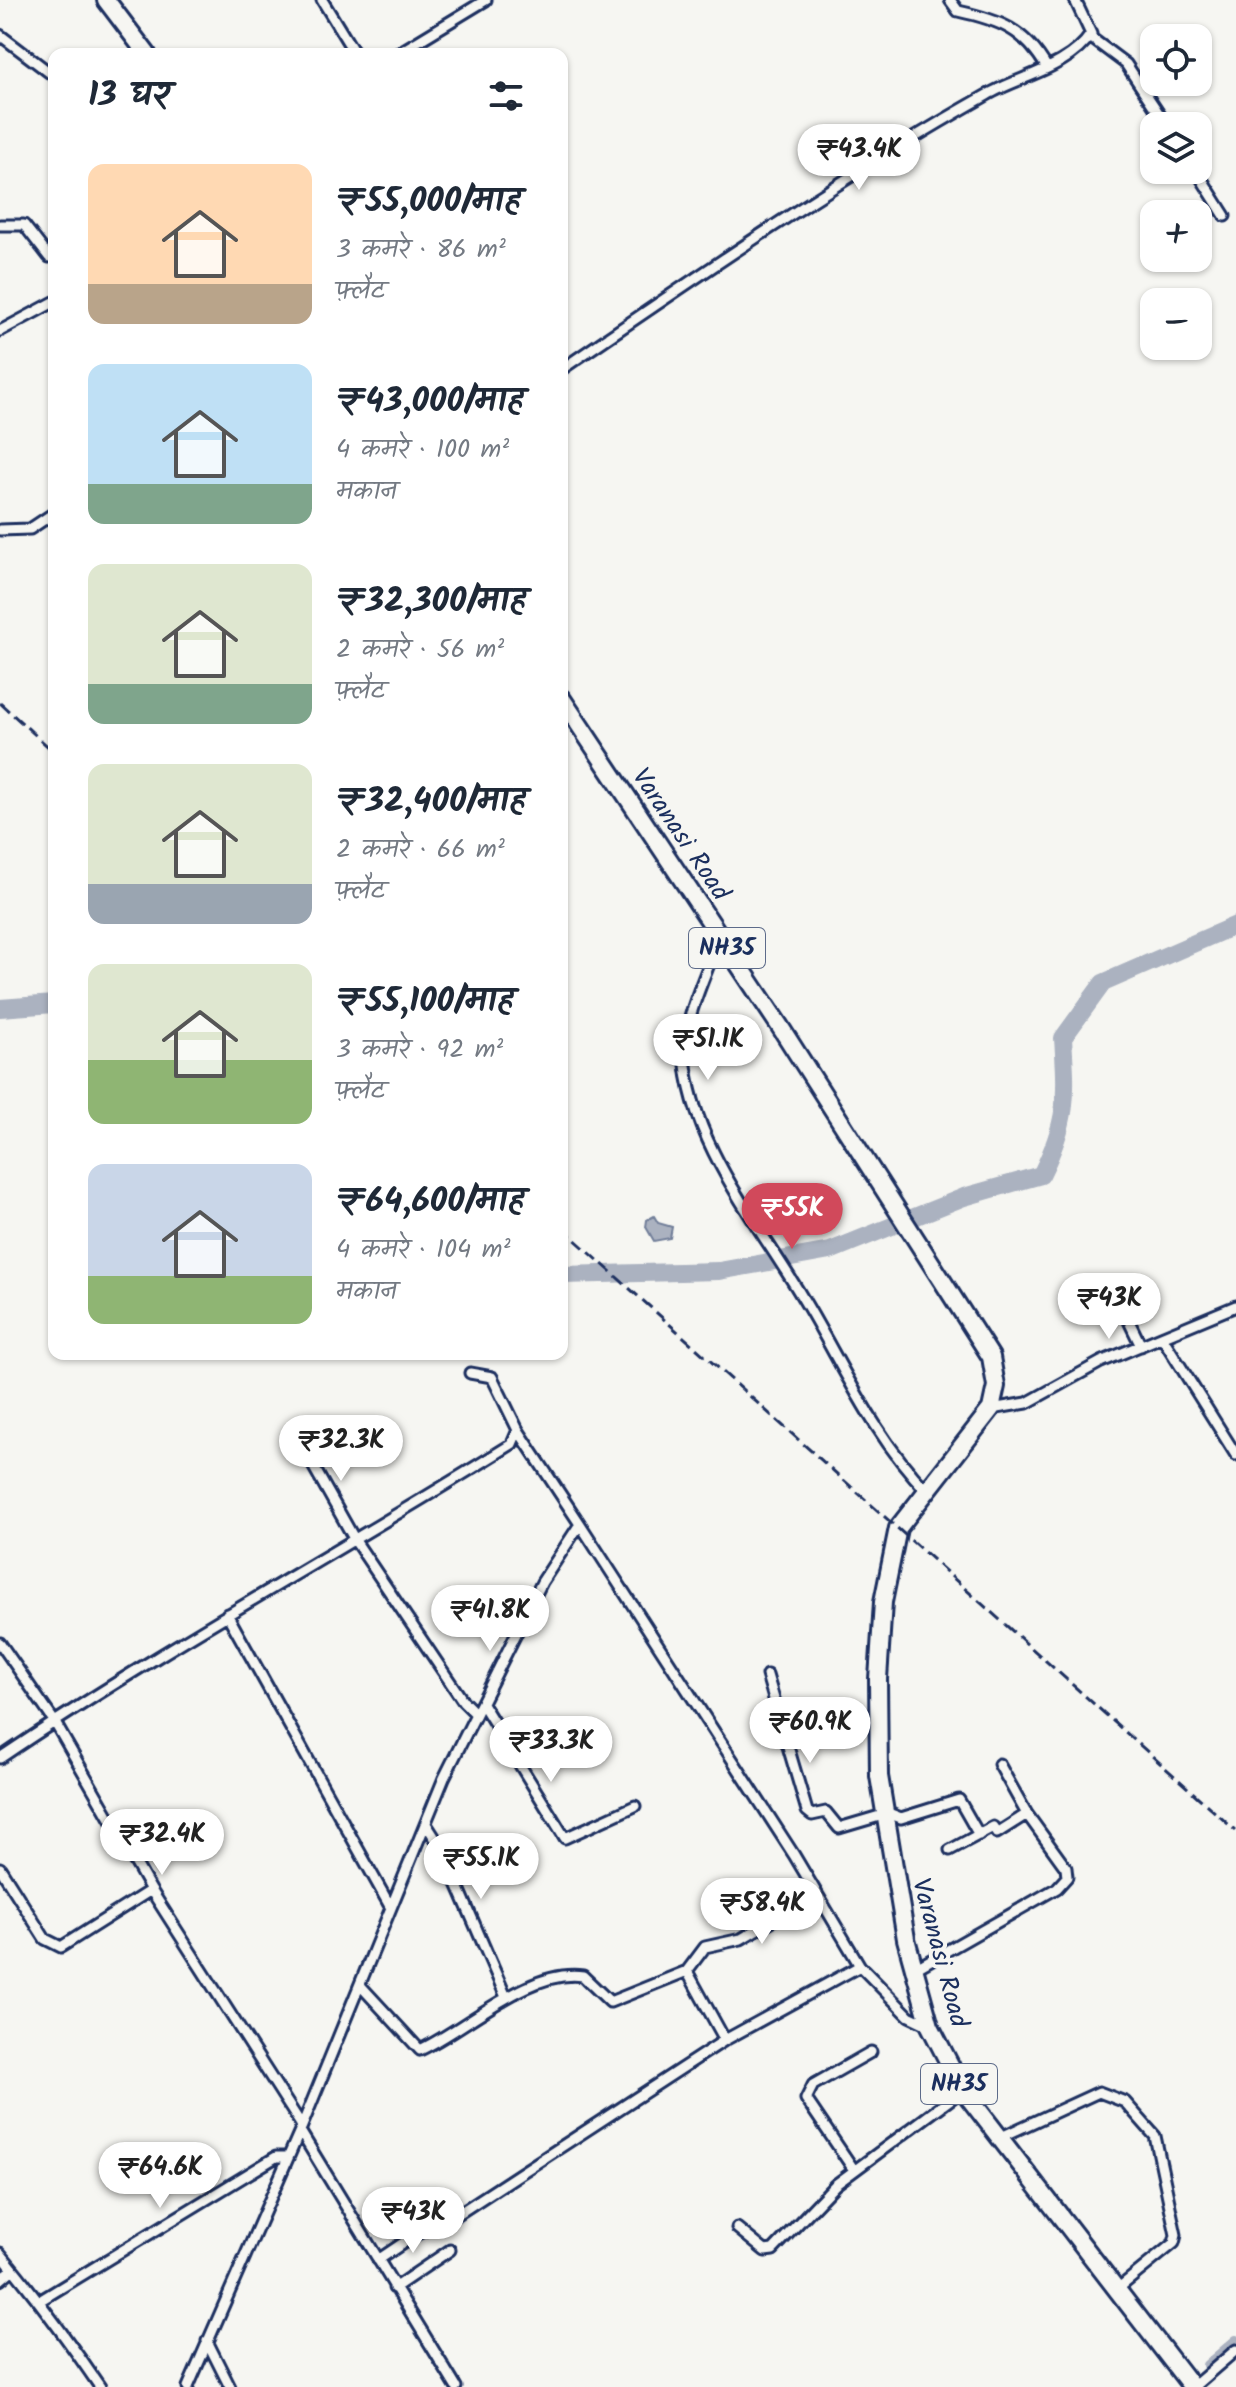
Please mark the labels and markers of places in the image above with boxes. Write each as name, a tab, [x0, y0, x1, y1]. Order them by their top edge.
pin: ₹43.4K	[794, 124, 924, 192]
pin: ₹51.1K	[643, 1014, 773, 1082]
pin: ₹55K	[745, 1183, 839, 1251]
pin: ₹43K	[1062, 1273, 1156, 1341]
pin: ₹32.3K	[276, 1415, 406, 1483]
pin: ₹41.8K	[425, 1585, 555, 1653]
pin: ₹60.9K	[745, 1697, 875, 1765]
pin: ₹33.3K	[486, 1716, 616, 1784]
pin: ₹32.4K	[97, 1809, 227, 1877]
pin: ₹55.1K	[416, 1833, 546, 1901]
pin: ₹58.4K	[697, 1878, 827, 1946]
pin: ₹64.6K	[95, 2142, 225, 2210]
pin: ₹43K	[366, 2187, 460, 2255]

